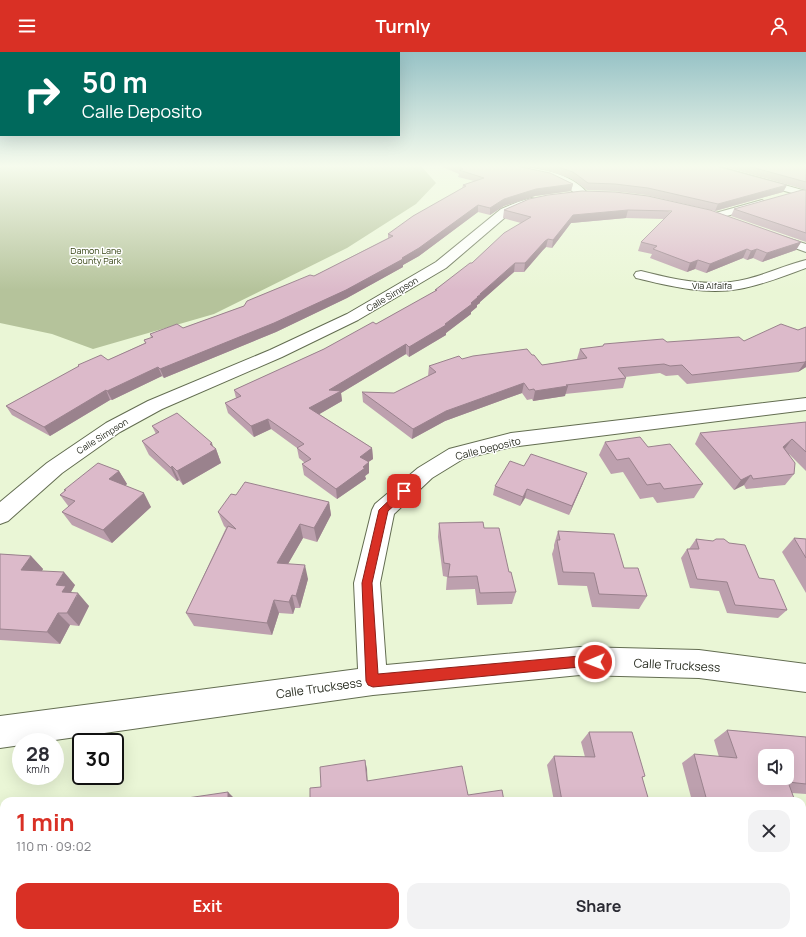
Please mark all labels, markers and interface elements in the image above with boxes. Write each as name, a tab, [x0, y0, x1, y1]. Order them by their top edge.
text: Turnly	[376, 14, 430, 38]
icon: menu	[16, 15, 38, 37]
icon: person	[768, 15, 790, 37]
text: 50 m	[82, 63, 148, 101]
icon: right	[16, 68, 68, 120]
text: Calle Deposito	[82, 99, 202, 123]
park label: Damon Lane County Park	[70, 244, 122, 267]
street label: Calle Simpson	[364, 273, 420, 315]
street label: Via Alfalfa	[692, 279, 732, 292]
street label: Calle Simpson	[74, 415, 130, 457]
street label: Calle Deposito	[454, 433, 522, 463]
pin	[387, 474, 421, 508]
icon: arrive	[393, 480, 415, 502]
position arrow	[574, 641, 616, 683]
street label: Calle Trucksess	[633, 654, 721, 676]
street label: Calle Trucksess	[275, 674, 363, 702]
speed limit sign: 30	[72, 733, 124, 785]
text: 28	[26, 740, 50, 767]
map controls	[758, 749, 794, 785]
button: sound	[758, 749, 794, 785]
text: km/h	[26, 762, 50, 776]
text: 1 min	[16, 805, 75, 838]
button: close	[748, 810, 790, 852]
text: 110 m · 09:02	[16, 837, 91, 855]
button: Exit	[16, 883, 399, 929]
button: Share	[407, 883, 790, 929]

